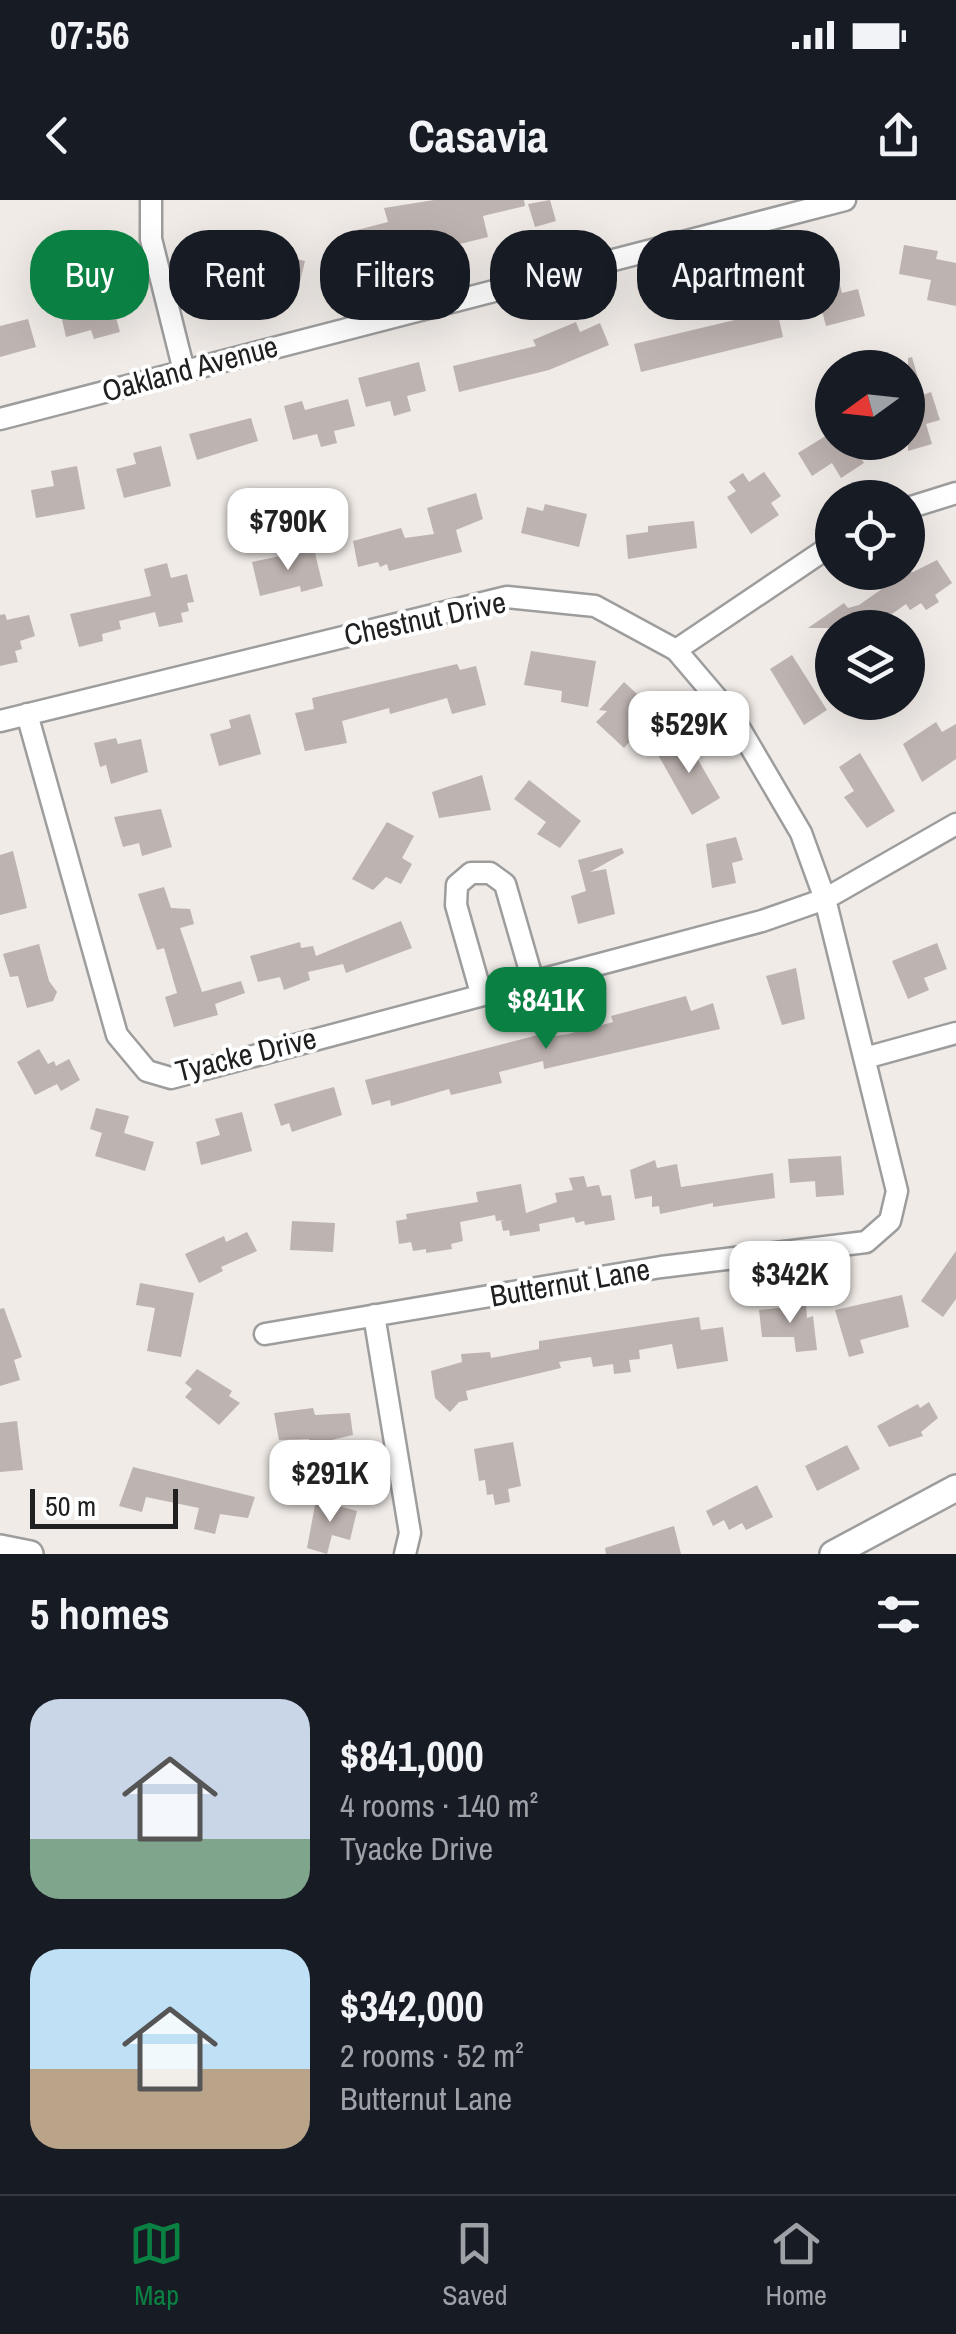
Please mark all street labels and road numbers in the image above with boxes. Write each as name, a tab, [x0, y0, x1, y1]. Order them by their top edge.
street label: Oakland Avenue	[98, 325, 282, 411]
street label: Chestnut Drive	[340, 581, 509, 655]
street label: Tyacke Drive	[171, 1017, 320, 1091]
street label: Butternut Lane	[487, 1248, 653, 1316]

